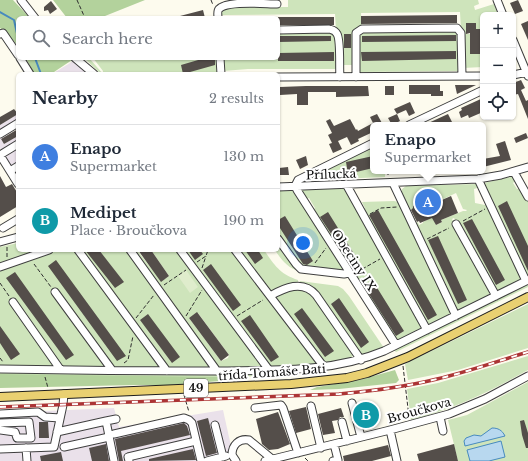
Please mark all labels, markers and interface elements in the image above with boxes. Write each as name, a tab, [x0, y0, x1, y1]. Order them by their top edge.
map controls	[480, 12, 516, 120]
button: +	[480, 12, 516, 48]
search box	[16, 16, 280, 60]
icon: search	[30, 27, 52, 49]
text: Search here	[62, 29, 153, 48]
button: −	[480, 48, 516, 84]
button: locate	[480, 84, 516, 120]
text: Nearby	[32, 88, 98, 109]
text: 2 results	[209, 90, 264, 107]
popup	[370, 122, 486, 174]
text: Enapo	[385, 130, 436, 149]
text: Enapo	[70, 139, 121, 158]
text: A	[40, 148, 50, 165]
text: 130 m	[223, 148, 264, 165]
text: Supermarket	[385, 149, 471, 166]
text: Supermarket	[70, 158, 157, 175]
street label: Přílucká	[306, 166, 357, 182]
pin: A	[415, 187, 441, 217]
text: Medipet	[70, 203, 136, 222]
text: B	[40, 212, 50, 229]
text: 190 m	[223, 212, 264, 229]
text: Place · Broučkova	[70, 222, 187, 239]
street label: Obeciny IX	[329, 226, 379, 294]
your location	[293, 233, 313, 253]
street label: třída Tomáše Bati	[218, 361, 326, 383]
road number: 49	[184, 379, 208, 397]
street label: Broučkova	[385, 394, 453, 426]
pin: B	[353, 400, 379, 430]

